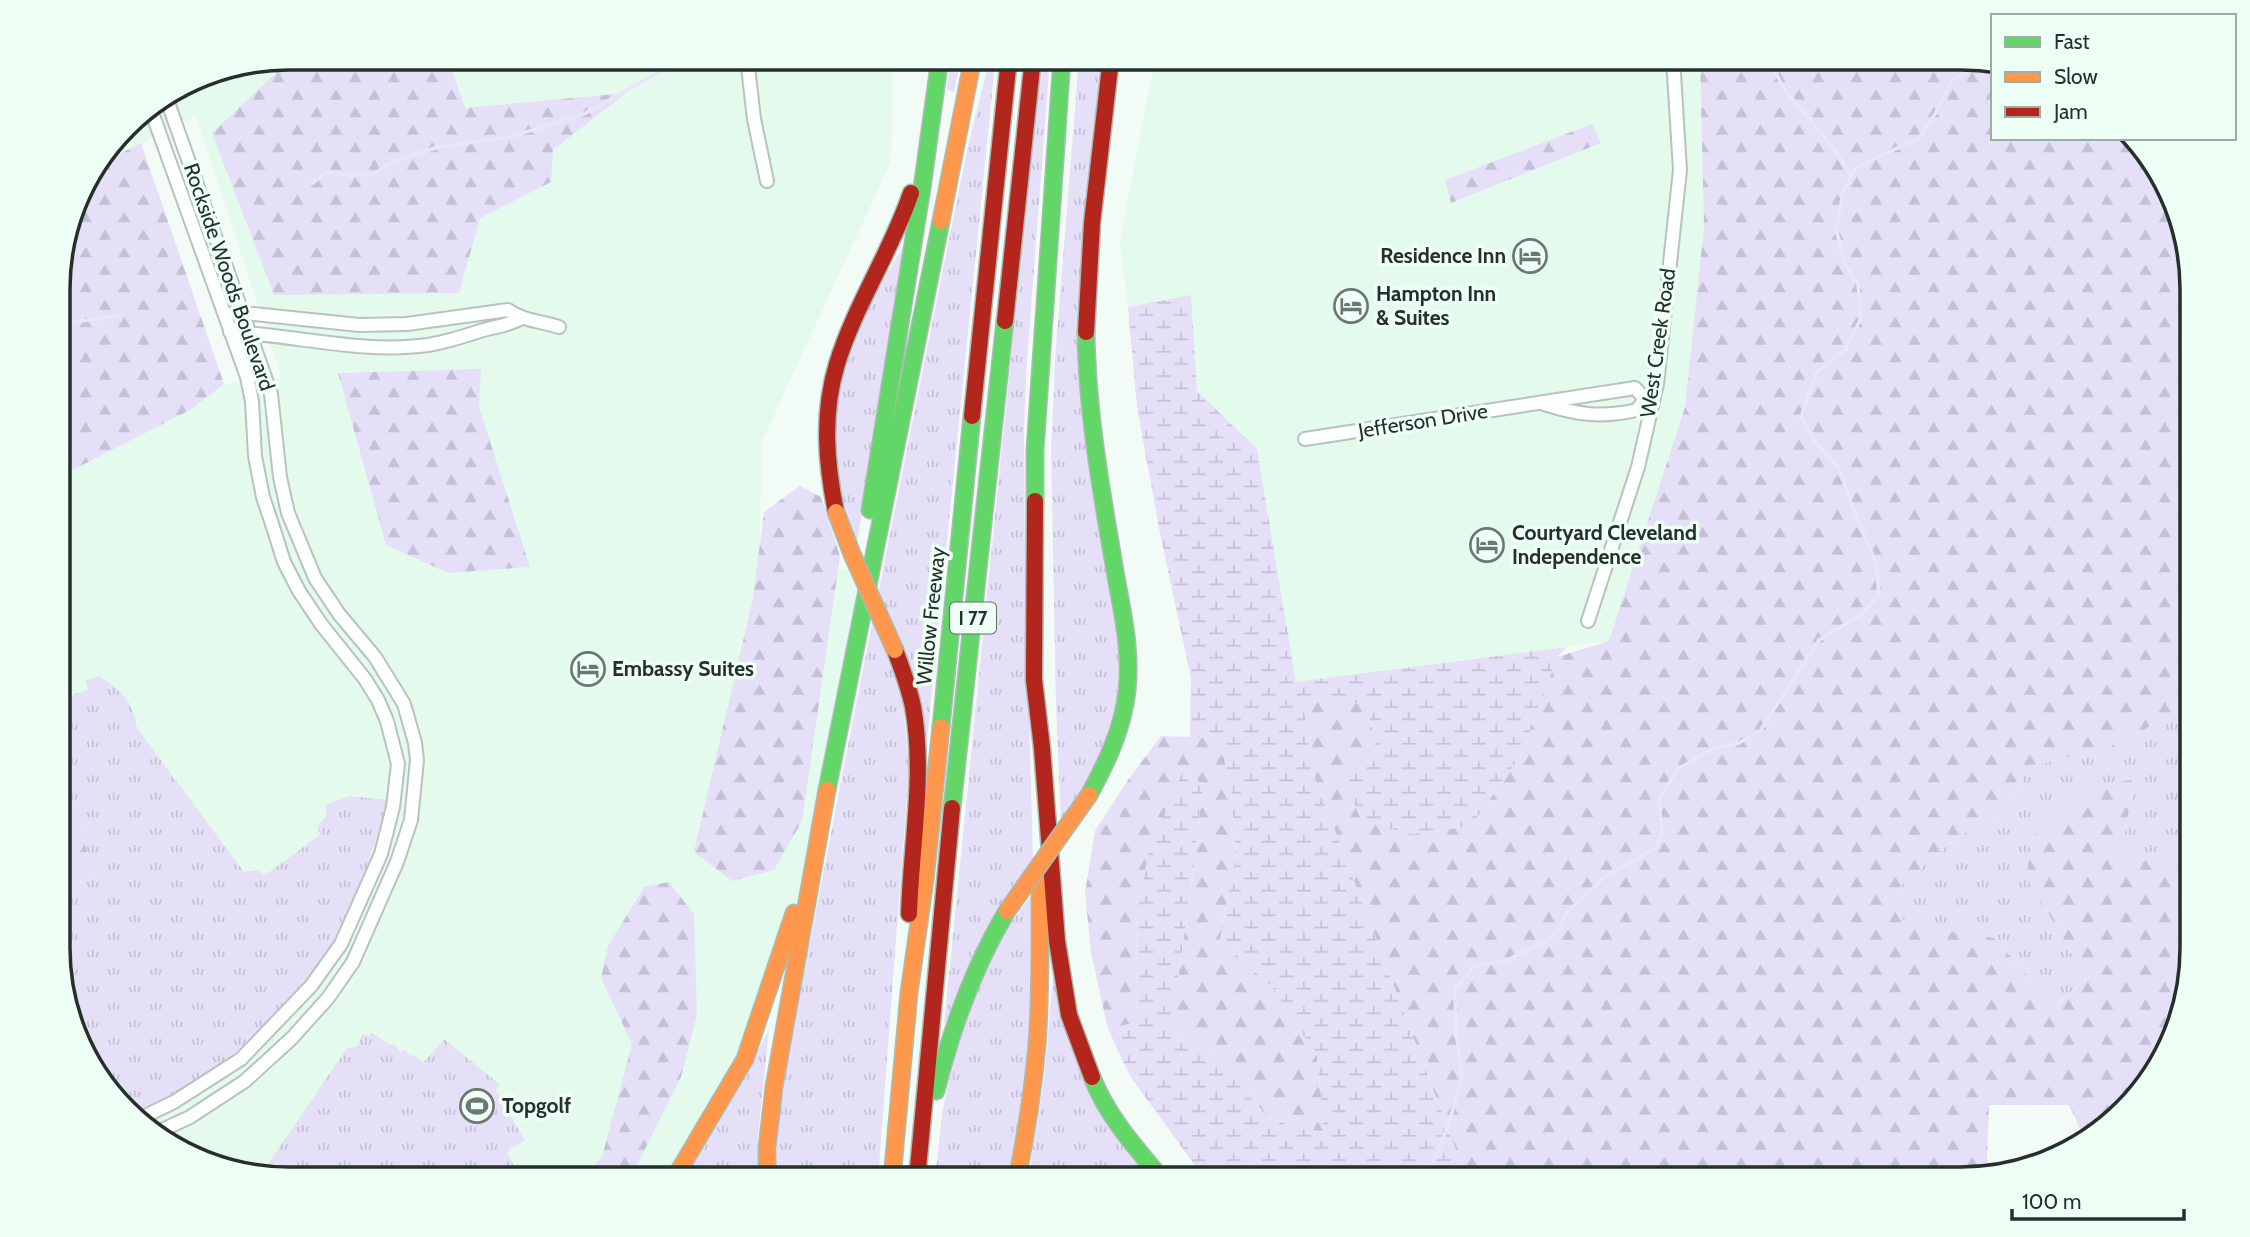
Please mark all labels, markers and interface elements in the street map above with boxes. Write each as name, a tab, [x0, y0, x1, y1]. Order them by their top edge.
legend	[1991, 14, 2236, 140]
text: Fast	[2054, 29, 2090, 54]
text: Slow	[2054, 64, 2098, 89]
text: Jam	[2053, 99, 2088, 124]
street label: Rockside Woods Boulevard	[179, 160, 280, 394]
hotel icon: Residence Inn	[1511, 237, 1549, 275]
place label: Residence Inn	[1380, 243, 1506, 268]
street label: West Creek Road	[1635, 267, 1680, 419]
place label: Hampton Inn & Suites	[1376, 281, 1496, 330]
hotel icon: Hampton Inn & Suites	[1332, 287, 1370, 325]
street label: Jefferson Drive	[1355, 398, 1490, 443]
place label: Courtyard Cleveland Independence	[1512, 520, 1697, 569]
hotel icon: Courtyard Cleveland Independence	[1468, 526, 1506, 564]
street label: Willow Freeway	[911, 545, 950, 686]
road number: I 77	[950, 603, 996, 634]
hotel icon: Embassy Suites	[569, 650, 607, 688]
place label: Embassy Suites	[612, 656, 754, 681]
sports icon: Topgolf	[458, 1087, 496, 1125]
place label: Topgolf	[502, 1093, 571, 1118]
scale bar	[2012, 1178, 2184, 1222]
text: 100 m	[2022, 1189, 2081, 1214]

